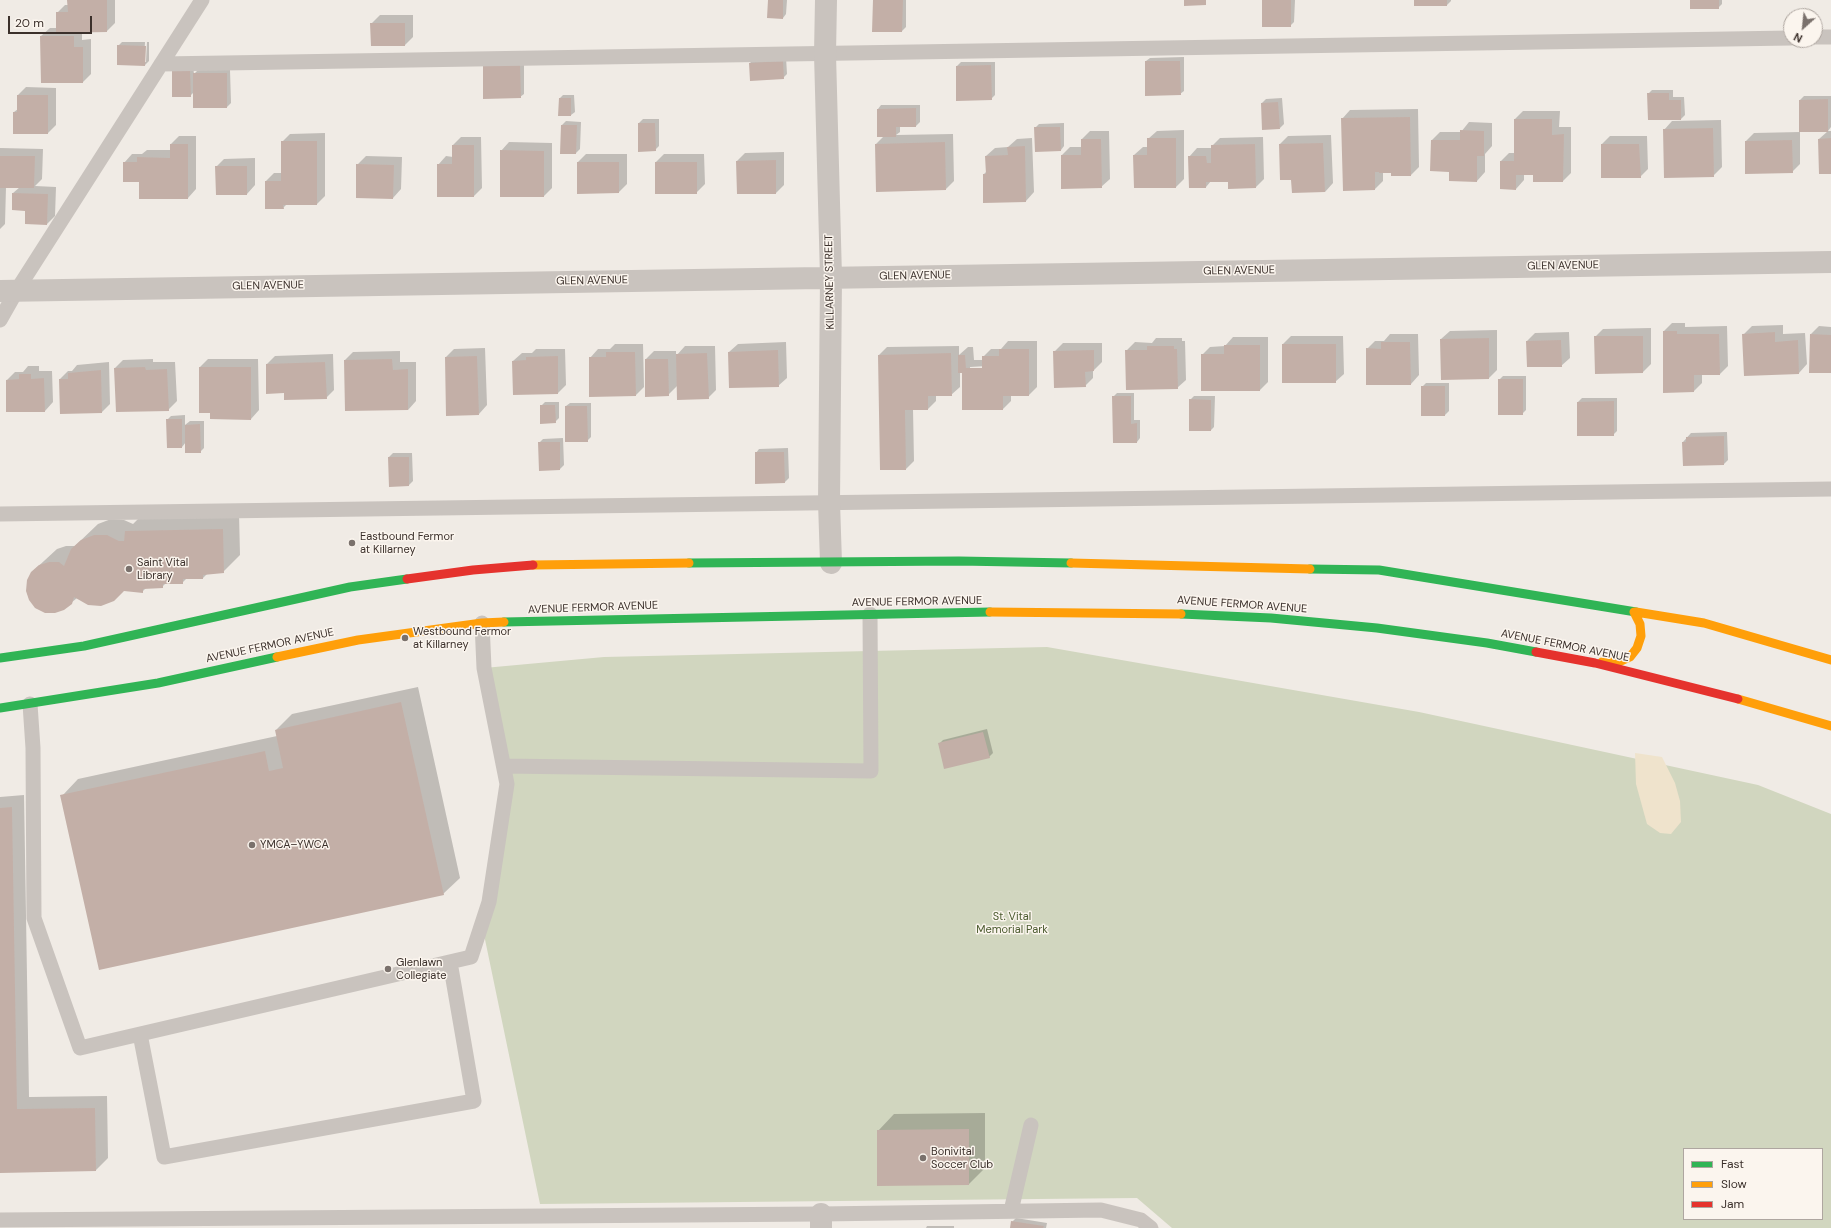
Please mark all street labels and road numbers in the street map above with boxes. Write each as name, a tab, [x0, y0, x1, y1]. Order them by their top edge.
street label: KILLARNEY STREET	[823, 234, 837, 330]
street label: GLEN AVENUE	[1527, 259, 1599, 273]
street label: GLEN AVENUE	[1203, 264, 1275, 278]
street label: GLEN AVENUE	[879, 269, 951, 283]
street label: GLEN AVENUE	[556, 274, 628, 288]
street label: GLEN AVENUE	[232, 279, 304, 293]
street label: AVENUE FERMOR AVENUE	[852, 594, 982, 610]
street label: AVENUE FERMOR AVENUE	[1176, 594, 1308, 616]
street label: AVENUE FERMOR AVENUE	[528, 599, 658, 617]
street label: AVENUE FERMOR AVENUE	[205, 626, 335, 666]
street label: AVENUE FERMOR AVENUE	[1500, 627, 1630, 665]

